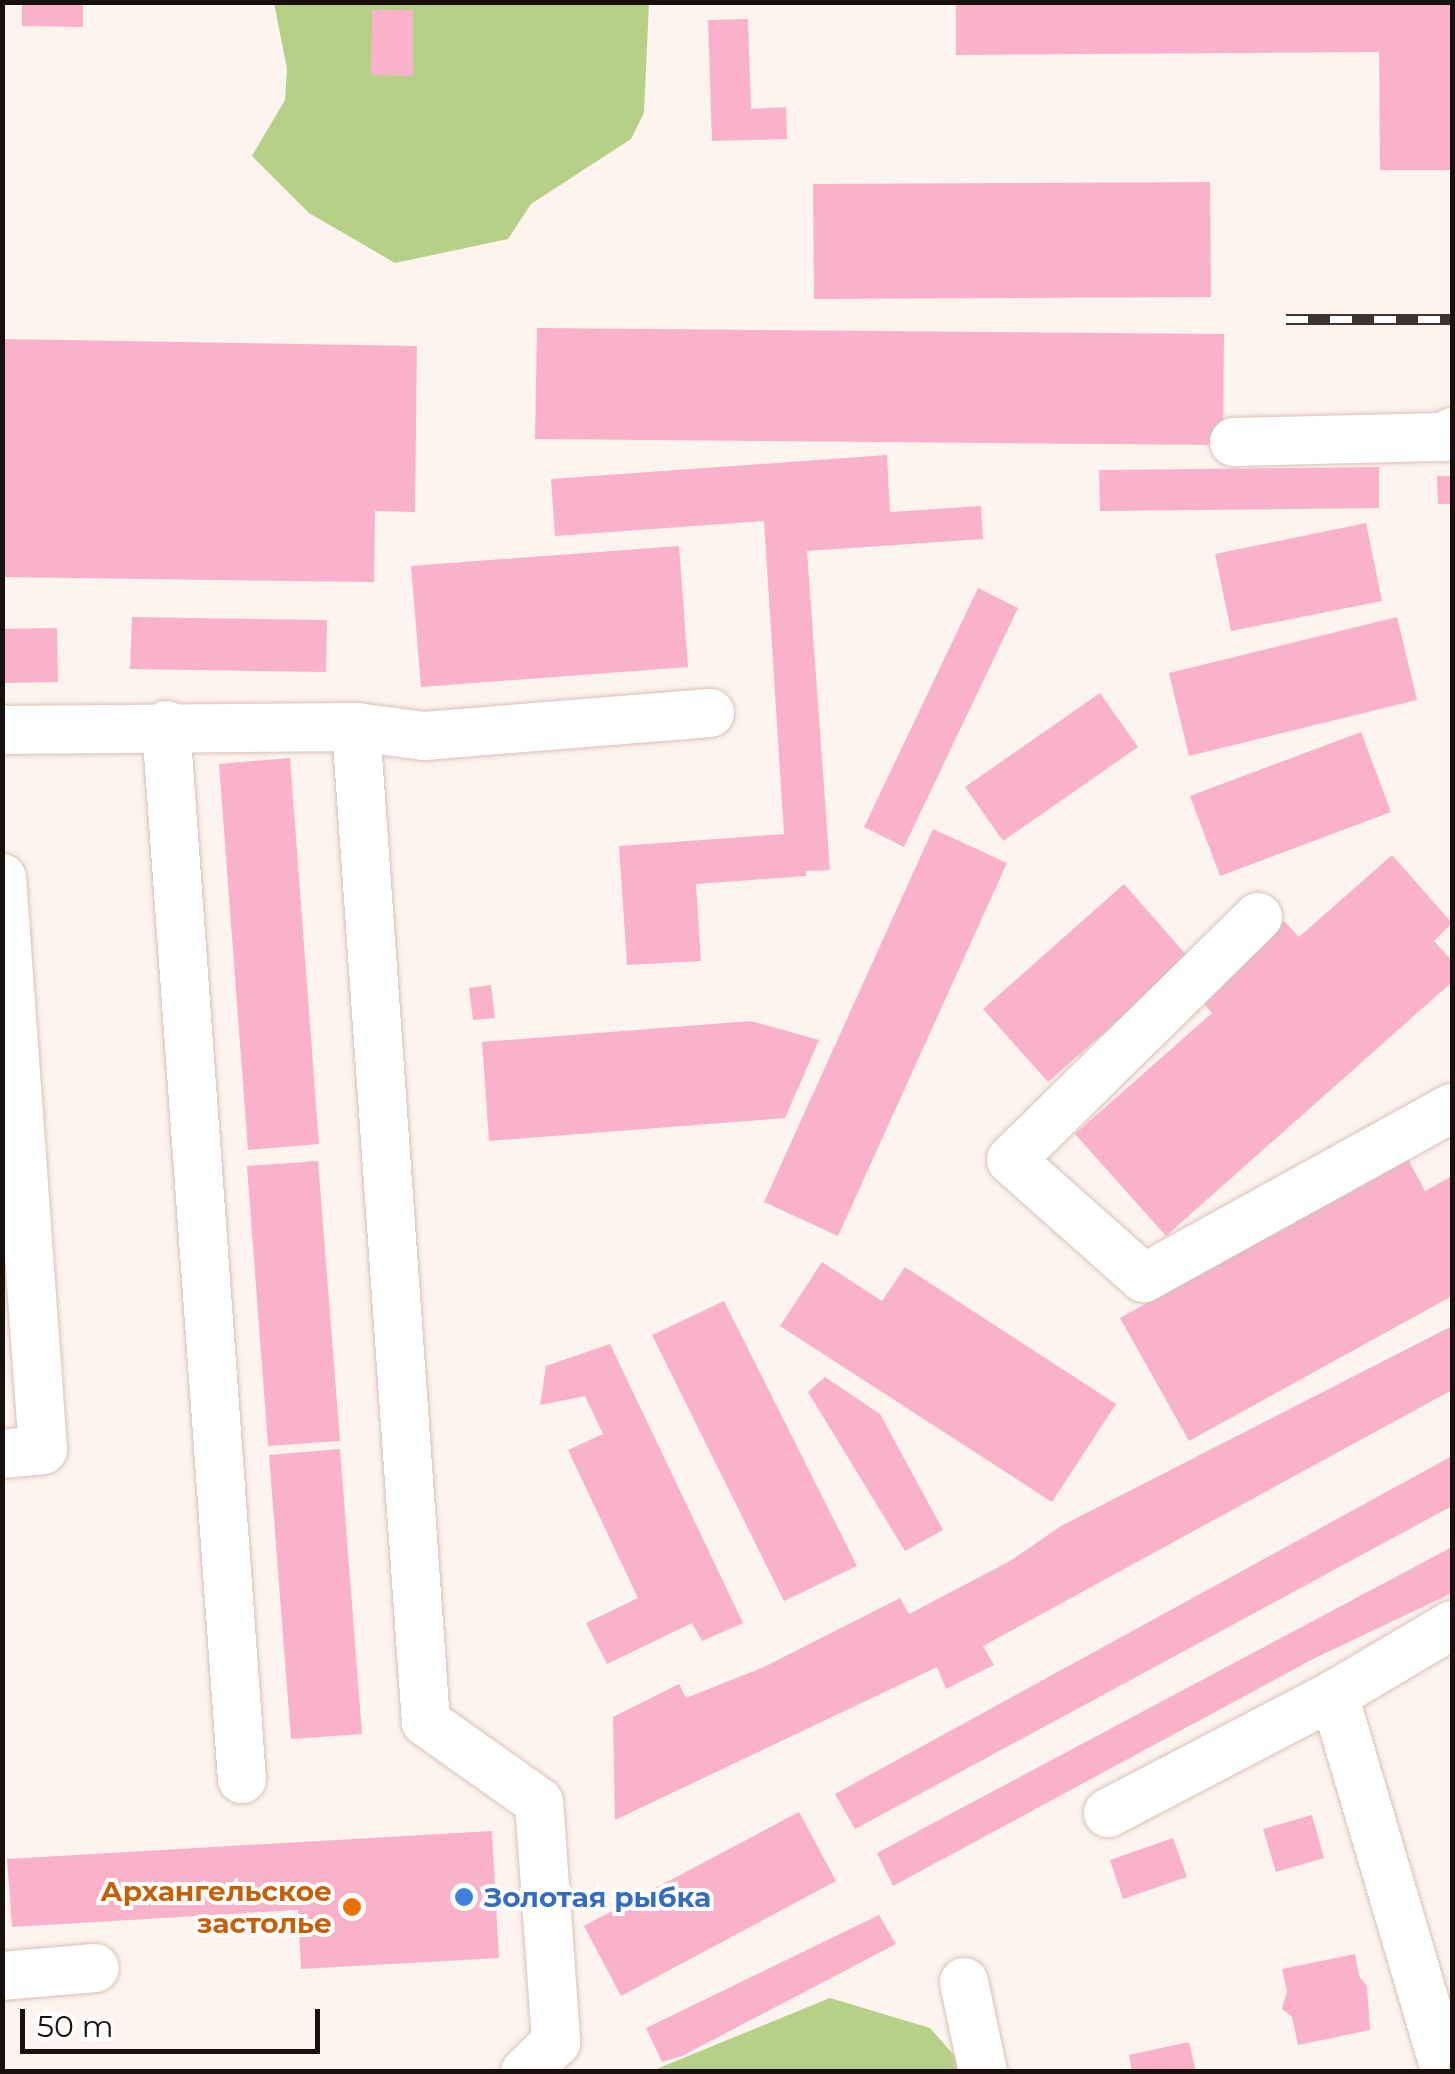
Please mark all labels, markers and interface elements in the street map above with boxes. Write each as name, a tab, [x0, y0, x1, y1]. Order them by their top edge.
place label: Архангельское застолье	[100, 1874, 332, 1940]
place label: Золотая рыбка	[484, 1880, 711, 1914]
marker: Золотая рыбка	[453, 1886, 475, 1908]
marker: Архангельское застолье	[341, 1896, 363, 1918]
scale bar	[25, 1989, 325, 2051]
text: 50 m	[37, 2008, 114, 2045]

